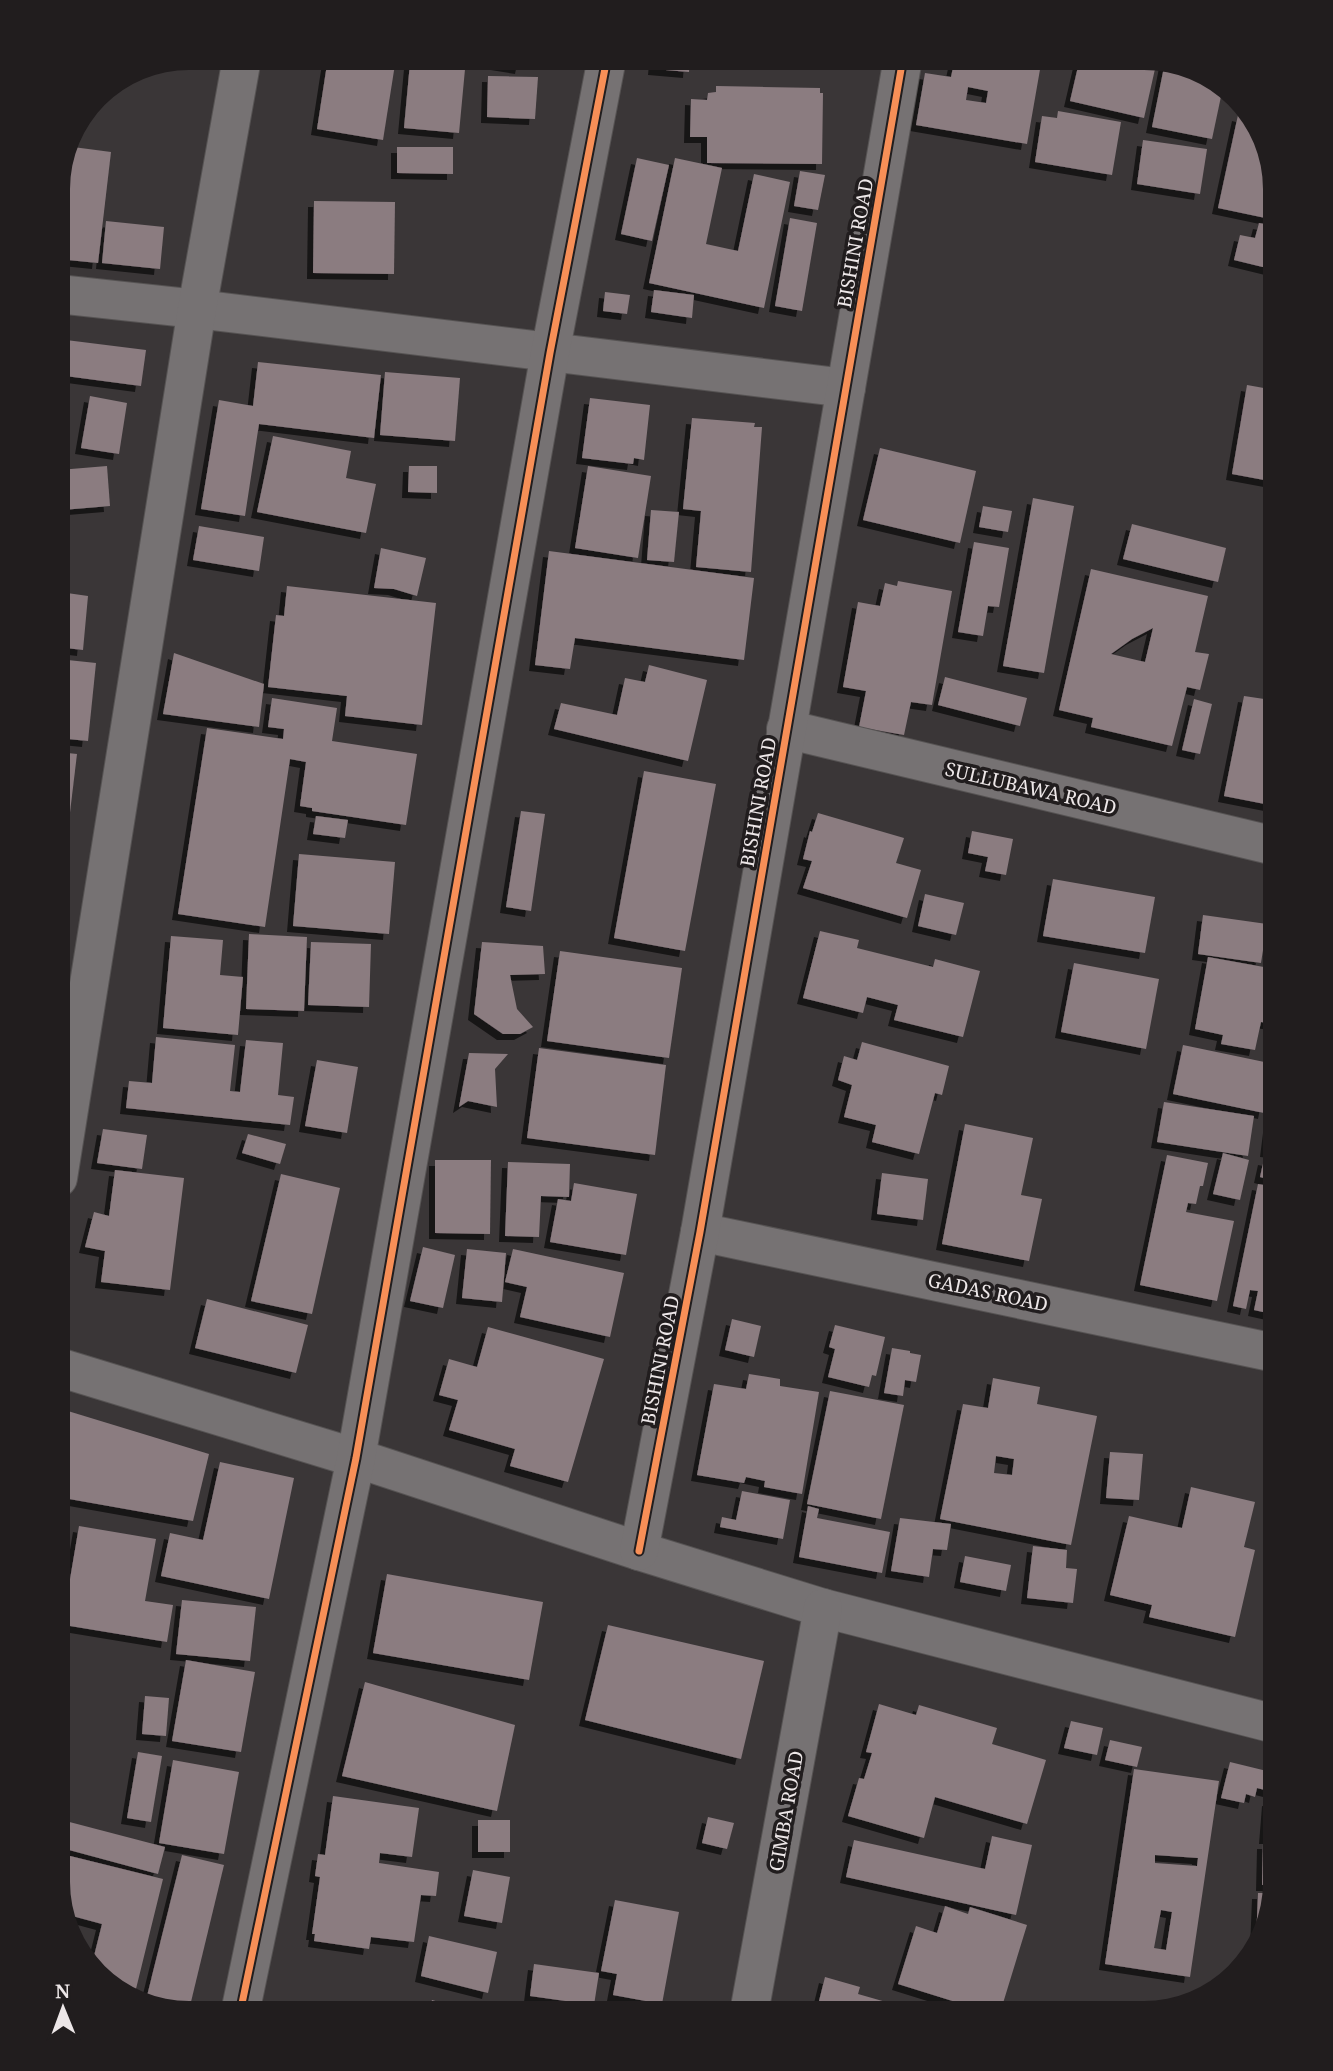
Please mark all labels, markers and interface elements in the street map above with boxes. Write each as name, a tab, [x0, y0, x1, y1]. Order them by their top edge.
street label: BISHINI ROAD	[831, 176, 879, 310]
street label: BISHINI ROAD	[734, 735, 782, 869]
street label: SULLUBAWA ROAD	[943, 756, 1119, 820]
street label: GADAS ROAD	[926, 1267, 1050, 1317]
street label: BISHINI ROAD	[635, 1293, 685, 1427]
street label: GIMBA ROAD	[763, 1749, 809, 1873]
north arrow	[28, 1973, 98, 2043]
text: N	[55, 1978, 70, 2004]

